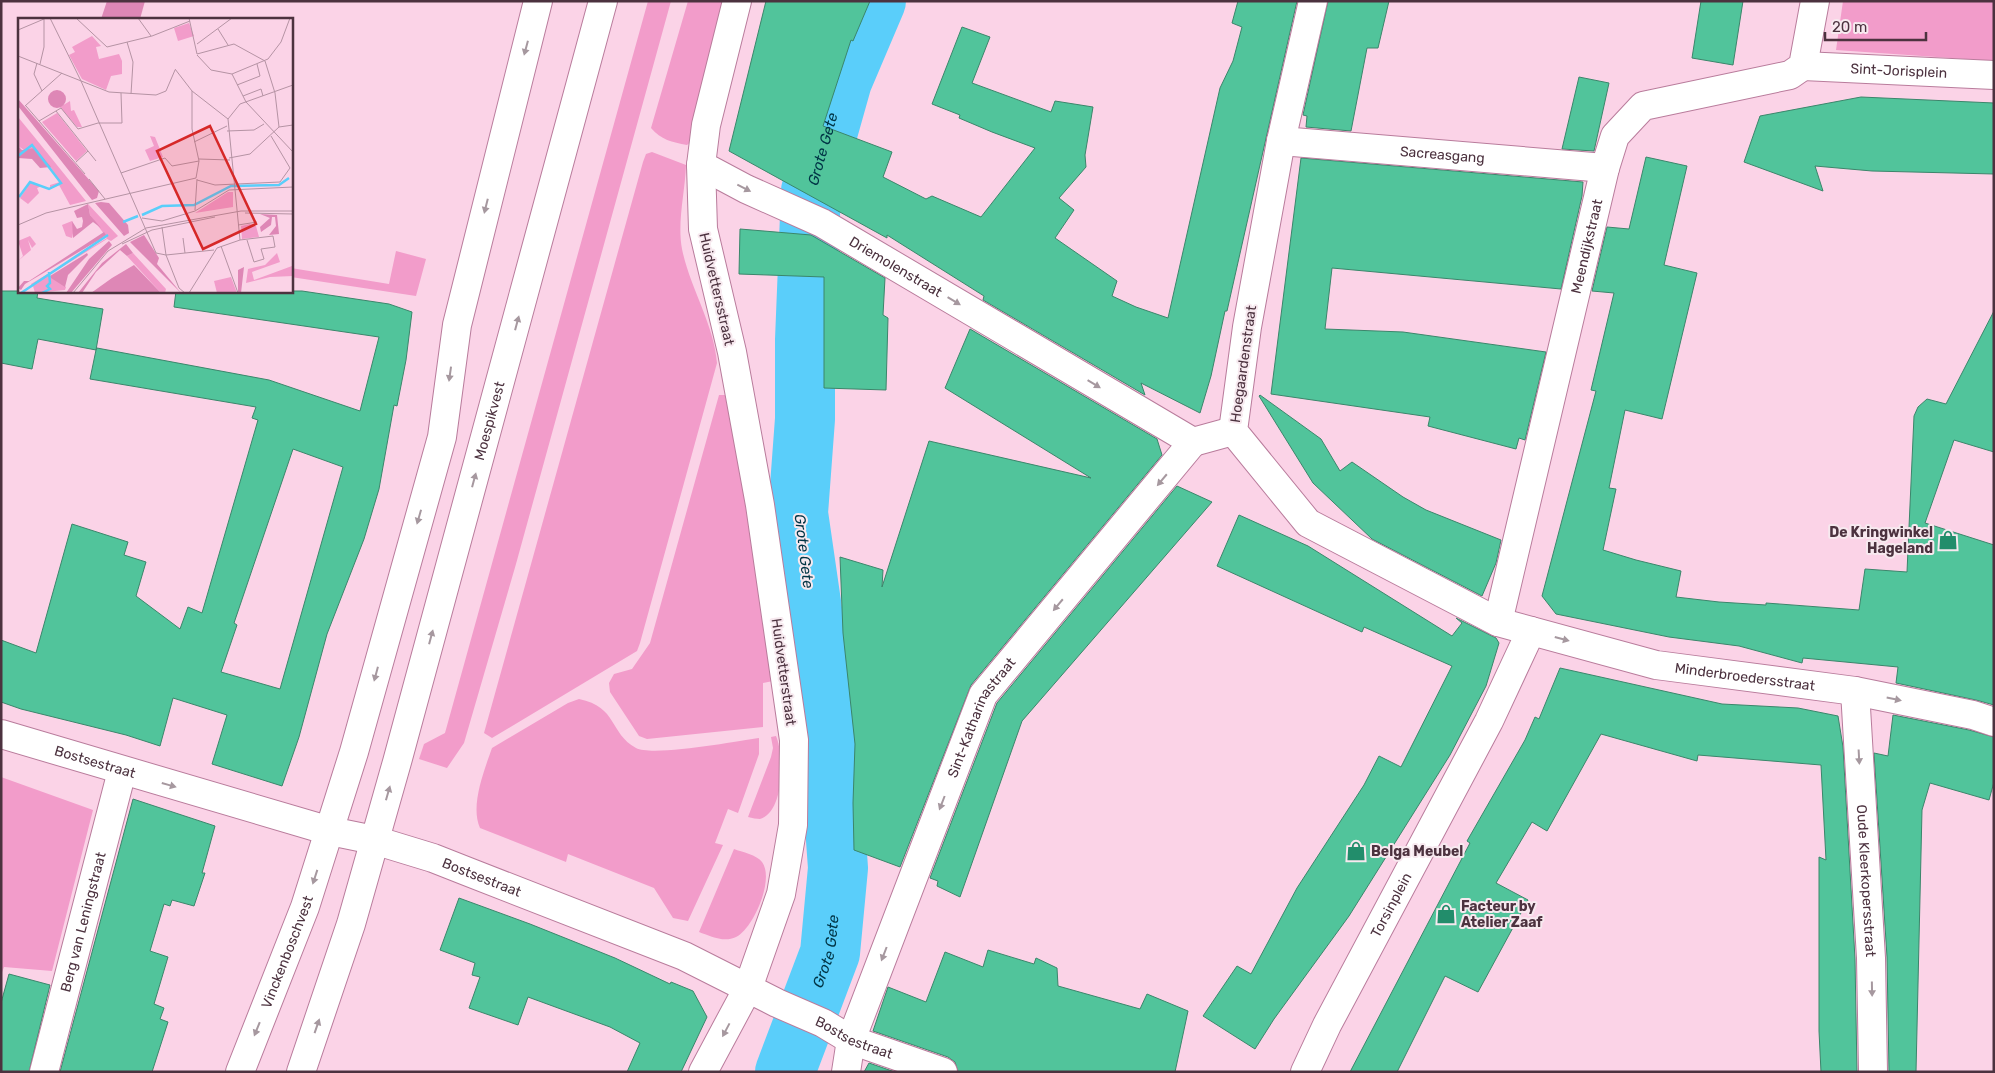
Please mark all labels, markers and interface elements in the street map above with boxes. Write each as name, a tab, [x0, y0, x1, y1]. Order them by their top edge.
scale bar	[1825, 10, 1926, 42]
inset map	[18, 18, 292, 292]
text: 20 m	[1832, 18, 1867, 36]
one-way arrow	[521, 41, 529, 56]
street label: Sint-Jorisplein	[1850, 60, 1948, 82]
water label: Grote Gete	[804, 110, 842, 188]
street label: Sacreasgang	[1399, 143, 1485, 167]
one-way arrow	[737, 184, 751, 192]
street label: Meendijkstraat	[1568, 197, 1606, 295]
one-way arrow	[482, 199, 490, 214]
street label: Huidvettersstraat	[695, 231, 738, 348]
street label: Driemolenstraat	[846, 233, 946, 301]
one-way arrow	[948, 297, 961, 306]
street label: Hoegaardenstraat	[1227, 304, 1260, 424]
one-way arrow	[514, 316, 522, 331]
one-way arrow	[446, 366, 454, 382]
street label: Moespikvest	[471, 379, 509, 462]
one-way arrow	[1088, 380, 1101, 389]
one-way arrow	[471, 472, 479, 487]
one-way arrow	[1156, 473, 1167, 486]
one-way arrow	[415, 510, 423, 525]
water label: Grote Gete	[791, 513, 818, 590]
place label: De Kringwinkel Hageland	[1829, 524, 1933, 557]
shop icon: De Kringwinkel Hageland	[1937, 529, 1959, 551]
one-way arrow	[1052, 598, 1063, 611]
street label: Huidvetterstraat	[768, 617, 800, 727]
one-way arrow	[428, 629, 436, 644]
one-way arrow	[1555, 636, 1570, 644]
street label: Sint-Katharinastraat	[944, 654, 1020, 780]
street label: Minderbroedersstraat	[1674, 660, 1817, 695]
one-way arrow	[371, 666, 379, 681]
one-way arrow	[1886, 695, 1902, 703]
street label: Bostsestraat	[52, 742, 138, 782]
one-way arrow	[1855, 749, 1863, 765]
one-way arrow	[162, 781, 177, 789]
one-way arrow	[384, 786, 392, 801]
one-way arrow	[938, 795, 945, 810]
street label: Oude Kleerkopersstraat	[1853, 804, 1879, 958]
shop icon: Belga Meubel	[1345, 840, 1367, 862]
place label: Belga Meubel	[1371, 843, 1463, 860]
street label: Berg van Leningstraat	[57, 850, 110, 994]
street label: Bostsestraat	[439, 854, 524, 901]
one-way arrow	[310, 870, 318, 885]
street label: Torsinplein	[1367, 870, 1416, 940]
street label: Vinckenboschvest	[258, 893, 317, 1011]
place label: Facteur by Atelier Zaaf	[1461, 898, 1543, 931]
shop icon: Facteur by Atelier Zaaf	[1435, 903, 1457, 925]
water label: Grote Gete	[809, 913, 843, 990]
one-way arrow	[880, 947, 887, 962]
one-way arrow	[1868, 981, 1876, 997]
street label: Bostsestraat	[813, 1013, 895, 1063]
one-way arrow	[314, 1018, 321, 1033]
one-way arrow	[252, 1022, 260, 1036]
one-way arrow	[722, 1023, 730, 1037]

